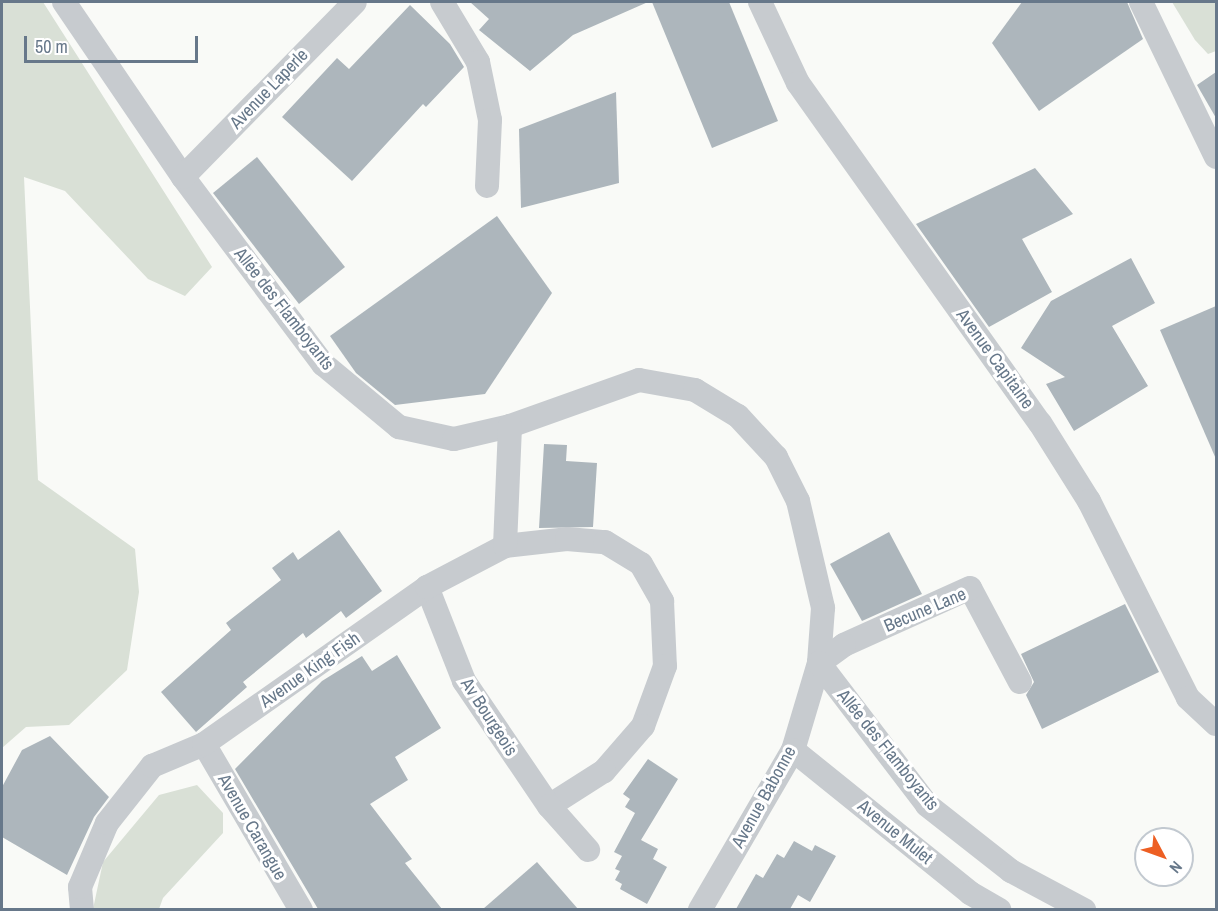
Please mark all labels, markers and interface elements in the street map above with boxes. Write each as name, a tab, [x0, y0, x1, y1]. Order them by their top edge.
scale bar	[27, 24, 201, 62]
text: 50 m	[35, 34, 68, 59]
street label: Avenue Laperle	[225, 44, 313, 134]
street label: Allée des Flamboyants	[230, 244, 338, 374]
street label: Avenue Capitaine	[952, 305, 1038, 413]
street label: Becune Lane	[881, 583, 969, 637]
street label: Avenue King Fish	[256, 628, 364, 712]
street label: Av Bourgeois	[456, 674, 522, 760]
street label: Allée des Flamboyants	[833, 685, 943, 815]
street label: Avenue Babonne	[727, 742, 801, 852]
street label: Avenue Carangue	[213, 770, 291, 884]
street label: Avenue Mulet	[853, 795, 937, 869]
north arrow	[1134, 827, 1194, 887]
text: N	[1165, 857, 1187, 878]

